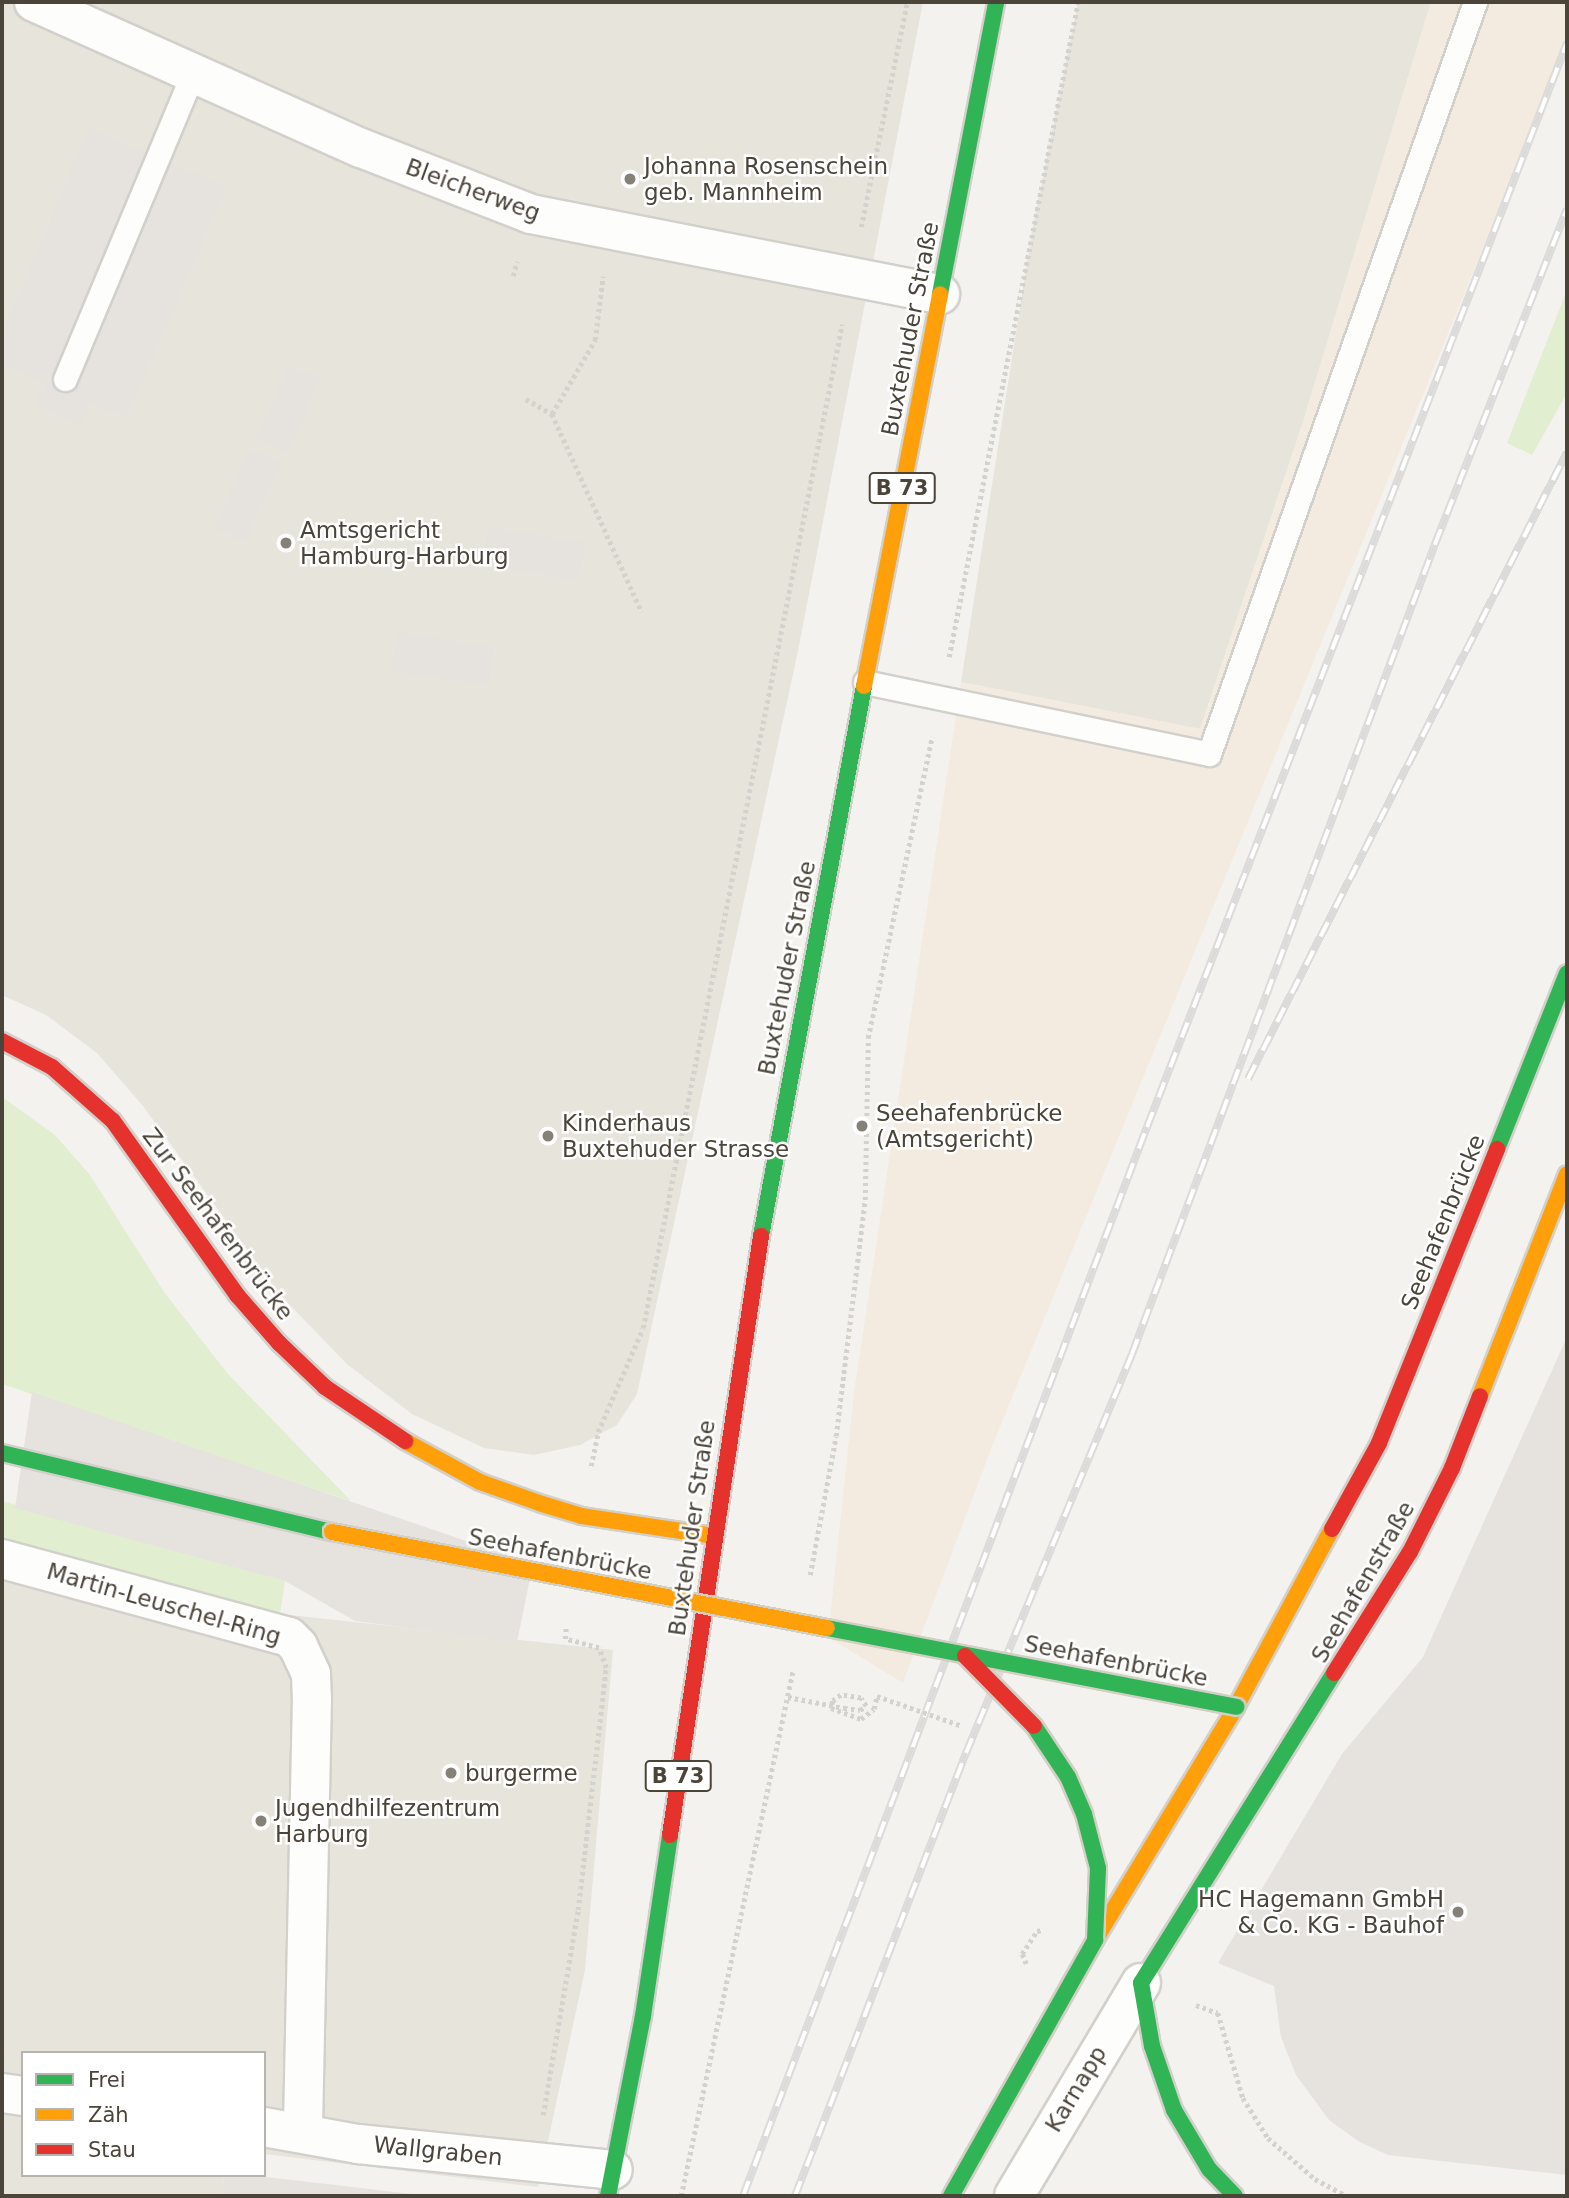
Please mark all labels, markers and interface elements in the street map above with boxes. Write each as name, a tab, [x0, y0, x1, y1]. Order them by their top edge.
place label: Johanna Rosenschein geb. Mannheim	[644, 152, 888, 206]
street label: Bleicherweg	[402, 153, 544, 227]
marker: Johanna Rosenschein geb. Mannheim	[622, 171, 638, 187]
street label: Buxtehuder Straße	[876, 220, 944, 438]
road number: B 73	[867, 470, 937, 505]
place label: Amtsgericht Hamburg-Harburg	[300, 516, 509, 570]
marker: Amtsgericht Hamburg-Harburg	[278, 535, 294, 551]
street label: Buxtehuder Straße	[753, 859, 821, 1077]
place label: Seehafenbrücke (Amtsgericht)	[876, 1099, 1062, 1153]
place label: Kinderhaus Buxtehuder Strasse	[562, 1109, 789, 1163]
marker: Seehafenbrücke (Amtsgericht)	[854, 1118, 870, 1134]
street label: Zur Seehafenbrücke	[137, 1122, 299, 1326]
marker: Kinderhaus Buxtehuder Strasse	[540, 1128, 556, 1144]
street label: Seehafenbrücke	[1395, 1130, 1491, 1314]
street label: Buxtehuder Straße	[663, 1418, 721, 1638]
street label: Seehafenstraße	[1306, 1496, 1420, 1668]
street label: Seehafenbrücke	[466, 1523, 654, 1585]
street label: Martin-Leuschel-Ring	[44, 1557, 284, 1651]
street label: Seehafenbrücke	[1022, 1630, 1210, 1692]
road number: B 73	[643, 1758, 713, 1794]
place label: burgerme	[465, 1759, 578, 1787]
marker: burgerme	[443, 1765, 459, 1781]
place label: Jugendhilfezentrum Harburg	[275, 1794, 500, 1848]
marker: Jugendhilfezentrum Harburg	[253, 1813, 269, 1829]
place label: HC Hagemann GmbH & Co. KG - Bauhof	[1198, 1885, 1444, 1939]
marker: HC Hagemann GmbH & Co. KG - Bauhof	[1450, 1904, 1466, 1920]
street label: Karnapp	[1040, 2041, 1112, 2137]
legend	[21, 2051, 266, 2177]
text: Frei	[88, 2068, 125, 2092]
text: Zäh	[88, 2103, 129, 2127]
street label: Wallgraben	[372, 2131, 504, 2171]
text: Stau	[88, 2138, 136, 2162]

